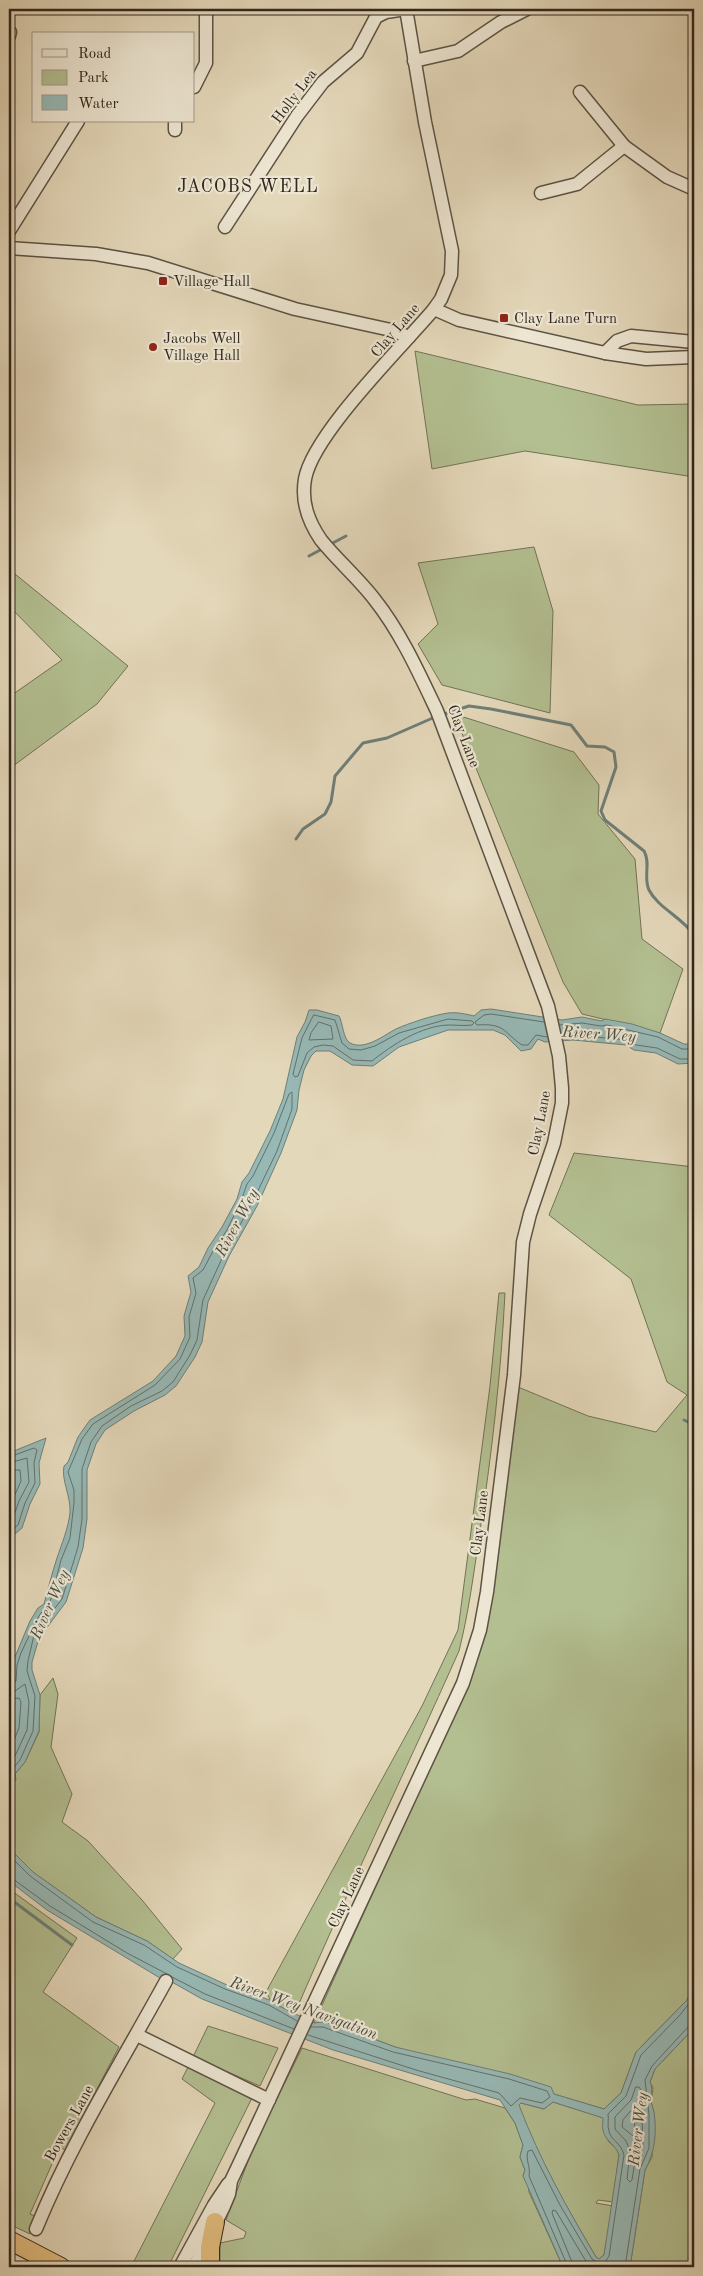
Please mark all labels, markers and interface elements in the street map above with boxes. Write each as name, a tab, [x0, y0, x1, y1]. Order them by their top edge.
legend	[32, 32, 195, 122]
text: Road	[78, 47, 112, 62]
street label: Holly Lea	[270, 66, 321, 127]
text: Park	[78, 71, 109, 86]
text: Water	[78, 97, 119, 112]
district label: JACOBS WELL	[177, 178, 319, 196]
marker: Village Hall	[157, 275, 169, 287]
place label: Village Hall	[173, 275, 250, 290]
street label: Clay Lane	[369, 301, 423, 361]
marker: Clay Lane Turn	[498, 312, 510, 324]
place label: Clay Lane Turn	[514, 312, 617, 327]
place label: Jacobs Well Village Hall	[163, 332, 240, 364]
marker: Jacobs Well Village Hall	[147, 341, 159, 353]
street label: Clay Lane	[444, 703, 481, 770]
water label: River Wey	[560, 1024, 637, 1046]
street label: Clay Lane	[527, 1089, 554, 1157]
water label: River Wey	[213, 1186, 263, 1260]
street label: Clay Lane	[469, 1489, 492, 1557]
water label: River Wey	[28, 1567, 74, 1643]
street label: Clay Lane	[327, 1865, 368, 1931]
water label: River Wey Navigation	[226, 1974, 379, 2043]
street label: Bowers Lane	[43, 2083, 97, 2164]
water label: River Wey	[626, 2091, 652, 2168]

